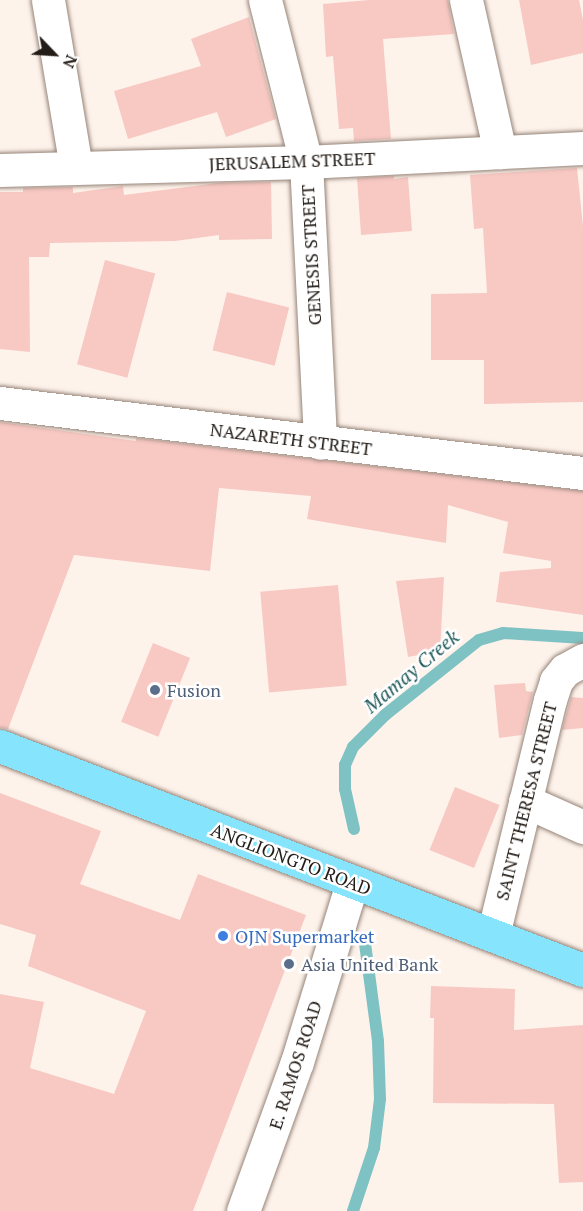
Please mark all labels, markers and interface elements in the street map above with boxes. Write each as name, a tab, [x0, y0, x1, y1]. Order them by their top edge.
north arrow	[24, 24, 84, 84]
text: N	[58, 51, 83, 72]
street label: JERUSALEM STREET	[208, 147, 376, 175]
street label: GENESIS STREET	[297, 184, 325, 326]
street label: NAZARETH STREET	[209, 418, 373, 460]
water label: Mamay Creek	[359, 624, 463, 718]
place label: Fusion	[167, 679, 221, 701]
marker: Fusion	[148, 683, 162, 697]
street label: SAINT THERESA STREET	[491, 699, 561, 903]
street label: ANGLIONGTO ROAD	[208, 819, 374, 899]
place label: OJN Supermarket	[235, 925, 374, 947]
marker: OJN Supermarket	[216, 929, 230, 943]
place label: Asia United Bank	[301, 953, 438, 975]
marker: Asia United Bank	[282, 957, 296, 971]
street label: E. RAMOS ROAD	[264, 998, 326, 1132]

